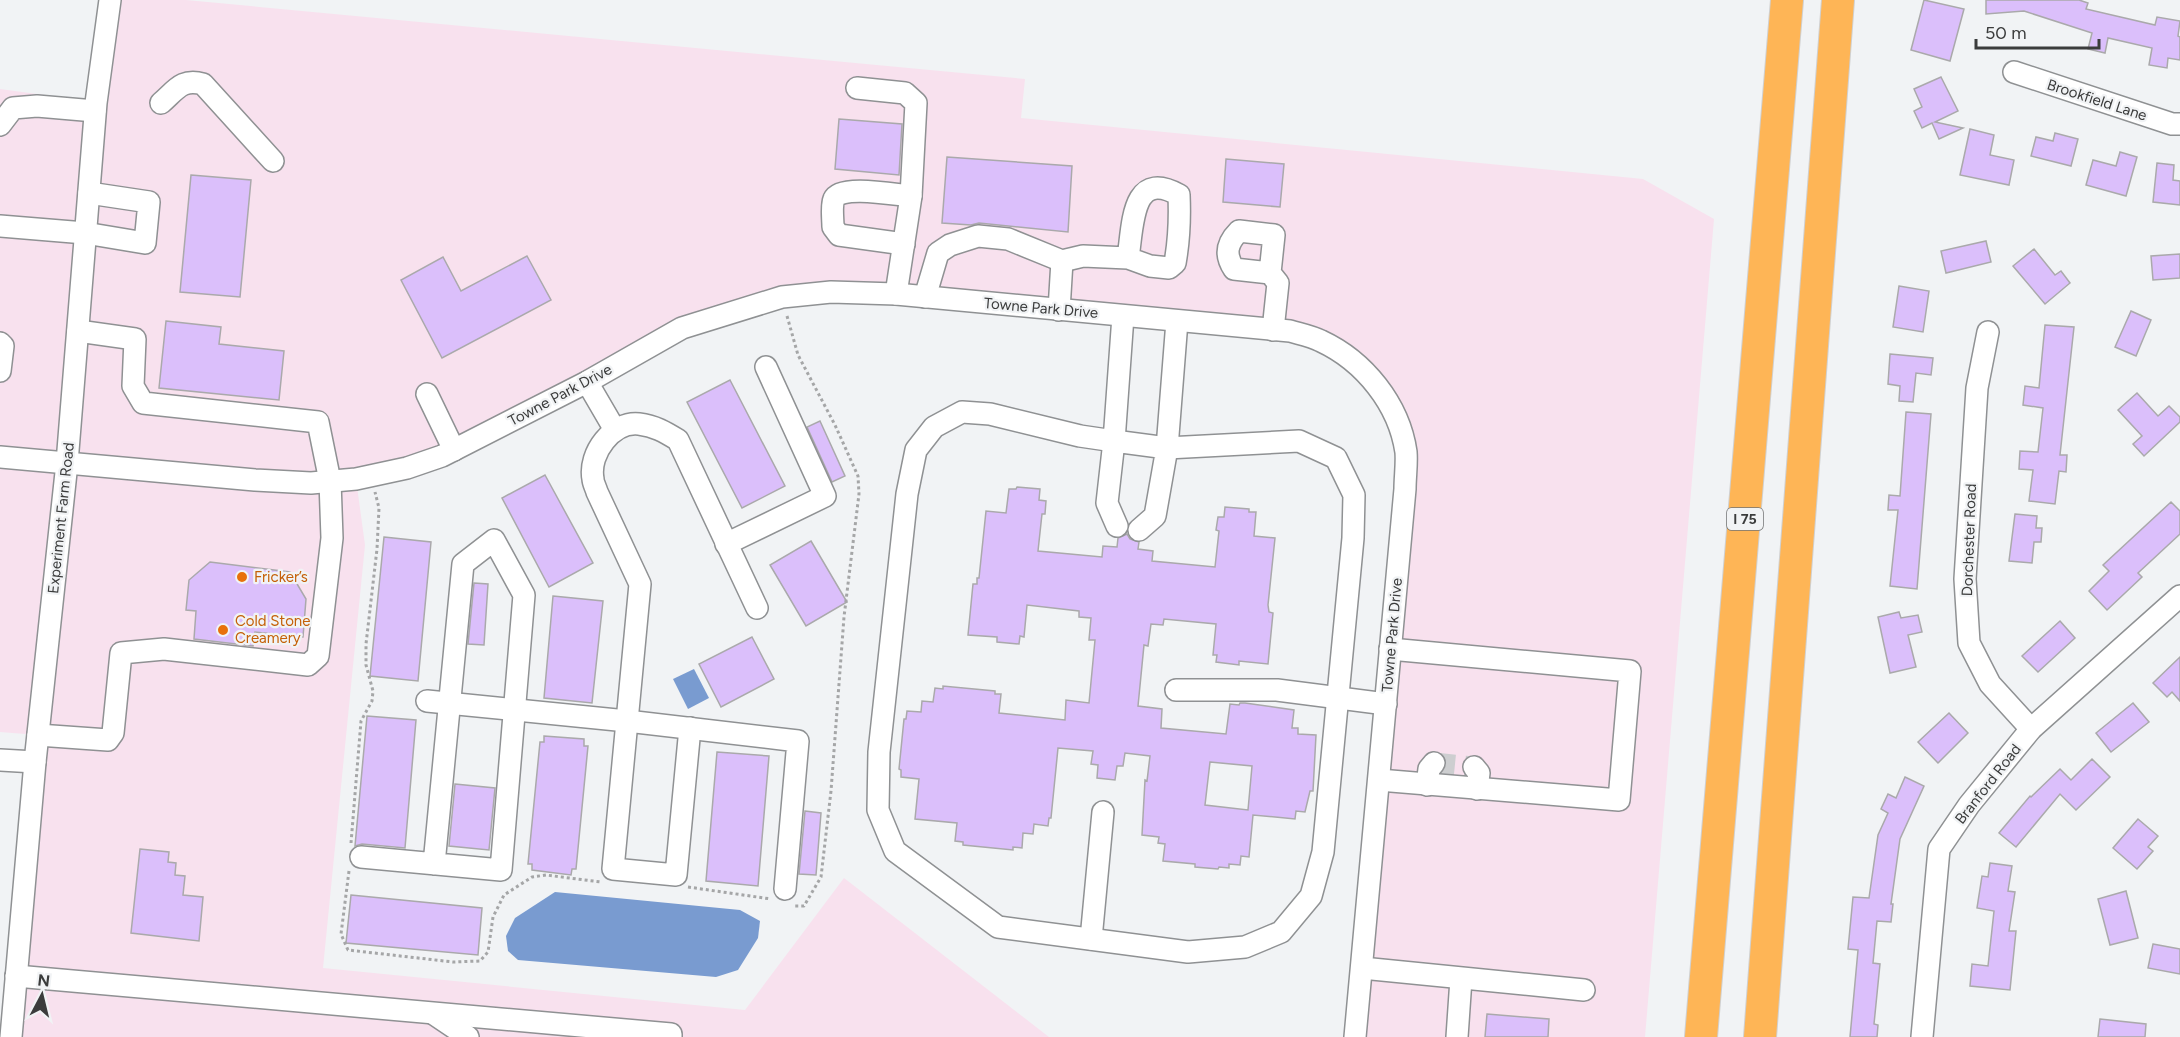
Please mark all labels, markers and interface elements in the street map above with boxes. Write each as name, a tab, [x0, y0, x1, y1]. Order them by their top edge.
scale bar	[1976, 12, 2099, 50]
text: 50 m	[1985, 22, 2027, 44]
street label: Brookfield Lane	[2045, 75, 2149, 125]
street label: Towne Park Drive	[983, 294, 1099, 322]
street label: Towne Park Drive	[505, 360, 615, 430]
street label: Experiment Farm Road	[44, 441, 78, 595]
street label: Dorchester Road	[1958, 483, 1980, 597]
road number: I 75	[1727, 508, 1763, 530]
place label: Fricker’s	[254, 568, 308, 586]
marker: Fricker’s	[235, 570, 249, 584]
street label: Towne Park Drive	[1378, 577, 1406, 693]
place label: Cold Stone Creamery	[235, 612, 310, 647]
marker: Cold Stone Creamery	[216, 623, 230, 637]
street label: Branford Road	[1951, 740, 2025, 828]
north arrow	[12, 965, 72, 1025]
text: N	[36, 970, 51, 991]

